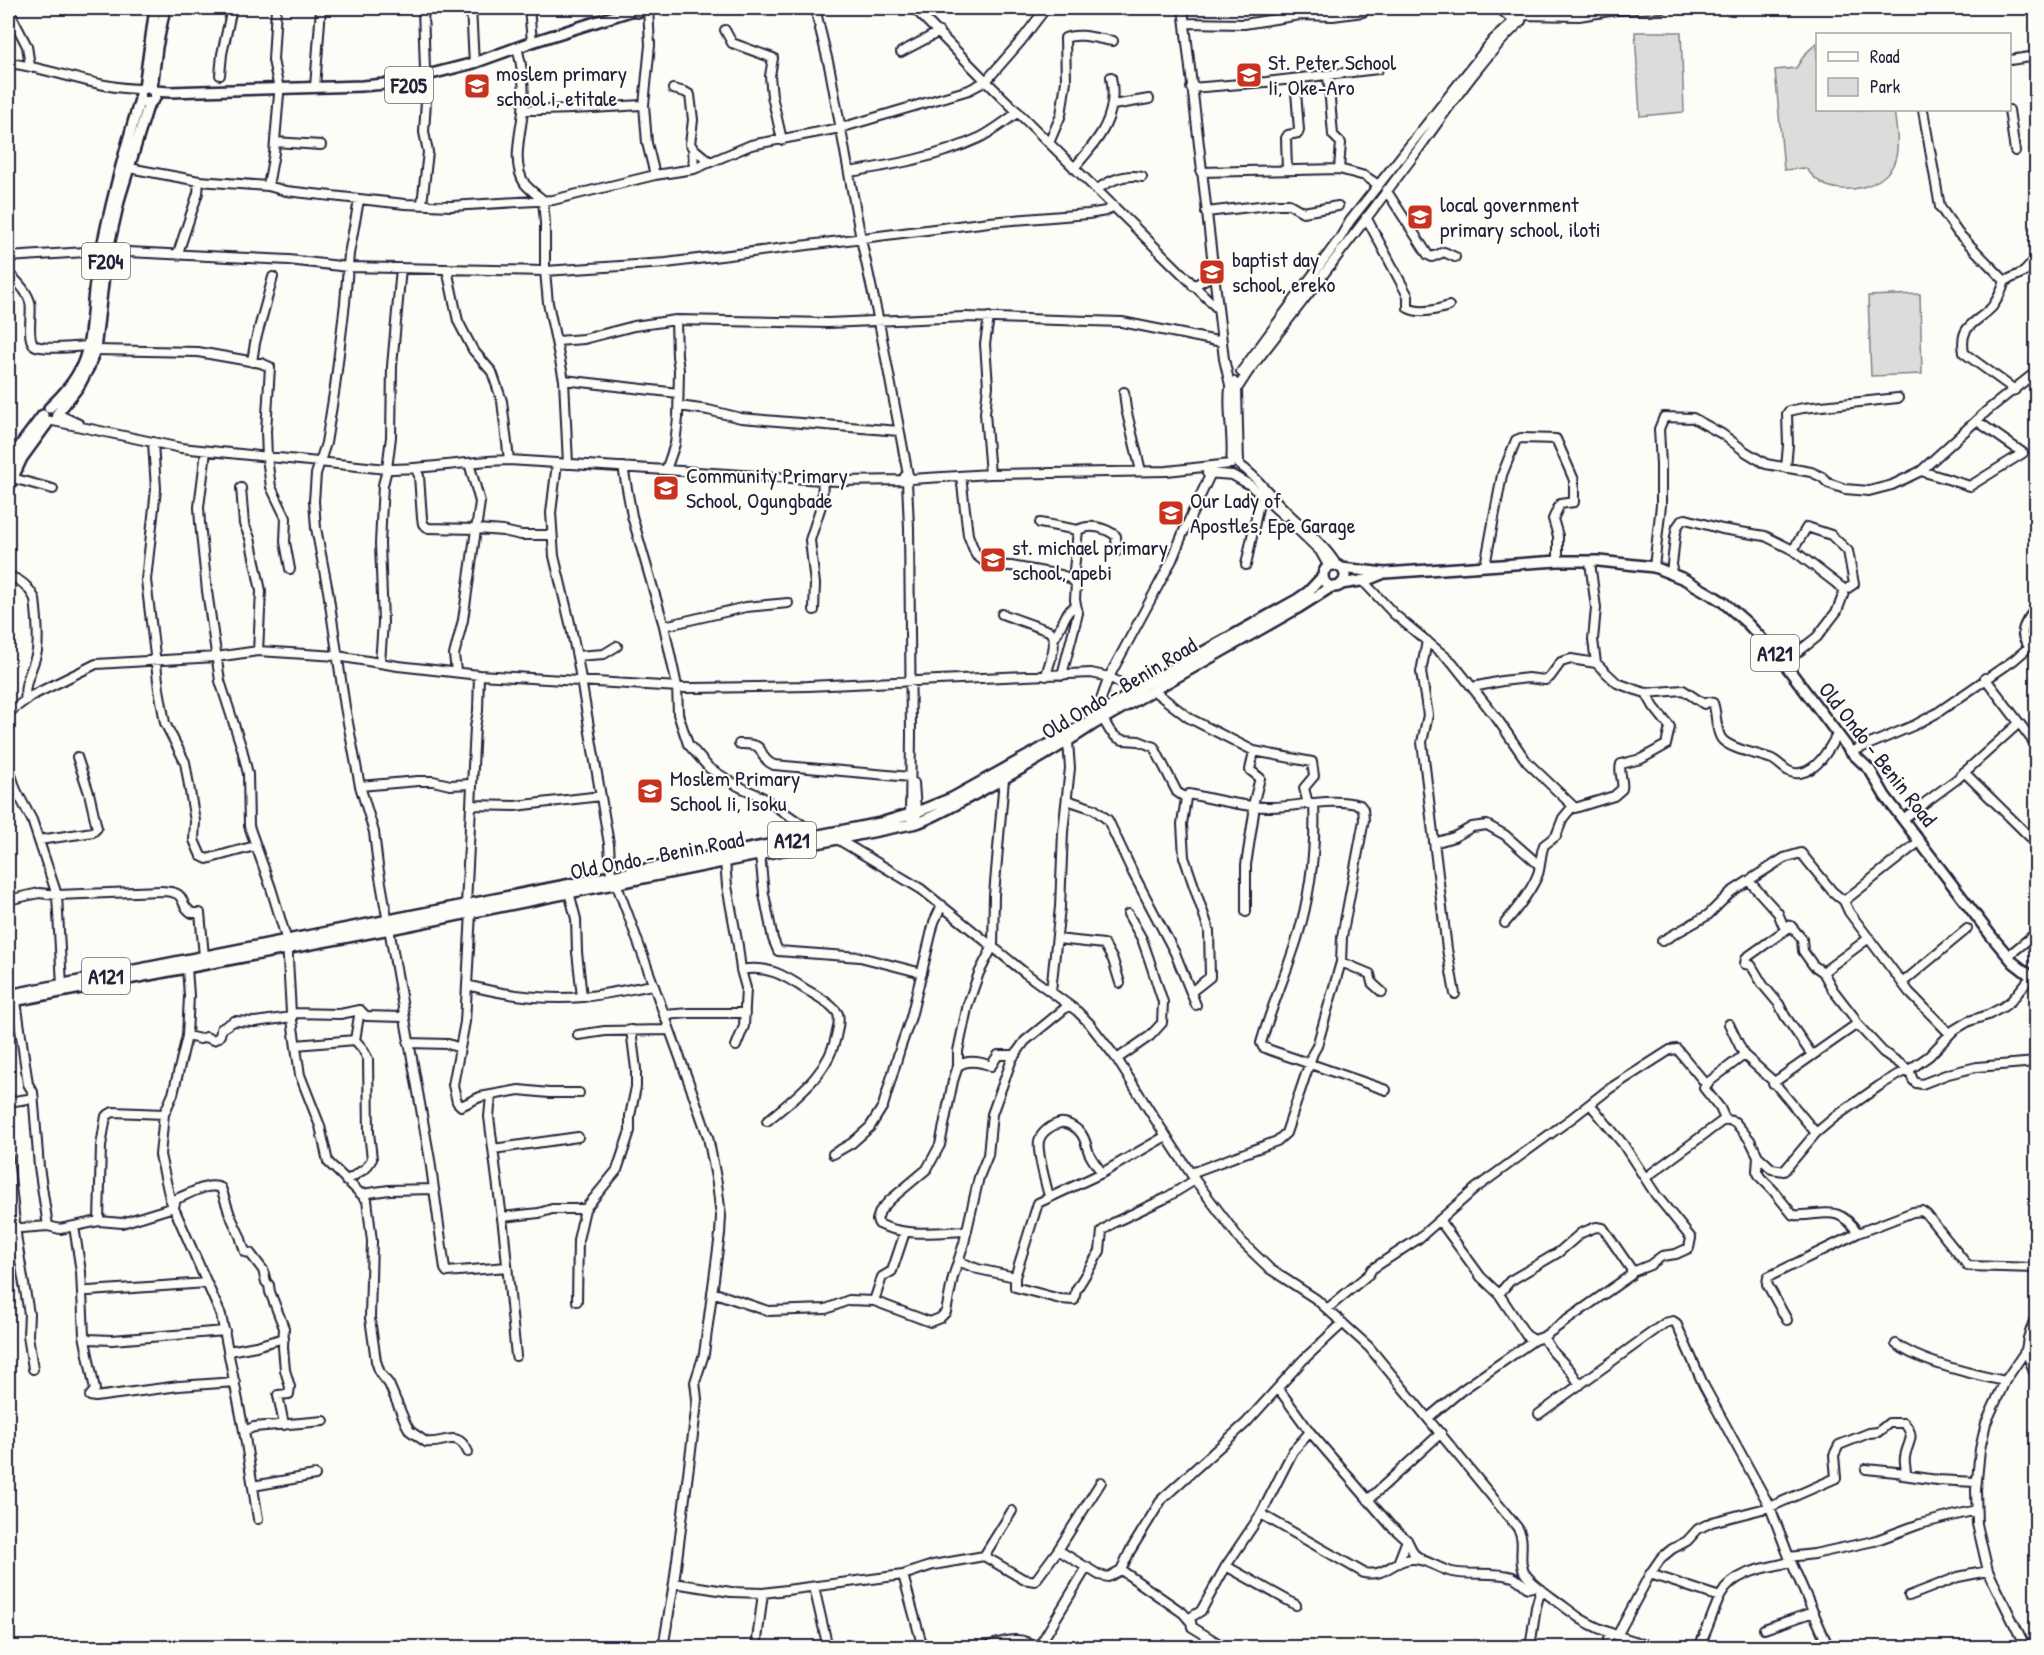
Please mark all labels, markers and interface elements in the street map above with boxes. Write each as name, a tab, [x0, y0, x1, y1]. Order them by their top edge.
legend	[1816, 33, 2011, 111]
text: Road	[1870, 44, 1900, 69]
place label: St. Peter School Ii, Oke-Aro	[1268, 47, 1396, 102]
place label: moslem primary school i, etitale	[496, 58, 627, 113]
school or university icon: St. Peter School Ii, Oke-Aro	[1234, 60, 1264, 90]
road number: F205	[385, 67, 433, 103]
school or university icon: moslem primary school i, etitale	[462, 71, 492, 101]
text: Park	[1870, 74, 1901, 99]
place label: local government primary school, iloti	[1440, 189, 1601, 244]
school or university icon: local government primary school, iloti	[1405, 202, 1435, 232]
road number: F204	[82, 243, 130, 279]
place label: baptist day school, ereko	[1232, 244, 1335, 299]
school or university icon: baptist day school, ereko	[1197, 257, 1227, 287]
place label: Community Primary School, Ogungbade	[686, 460, 848, 515]
school or university icon: Community Primary School, Ogungbade	[651, 473, 681, 503]
place label: Our Lady of Apostles, Epe Garage	[1190, 485, 1356, 540]
school or university icon: Our Lady of Apostles, Epe Garage	[1156, 498, 1186, 528]
place label: st. michael primary school, apebi	[1012, 532, 1168, 587]
school or university icon: st. michael primary school, apebi	[978, 545, 1008, 575]
street label: Old Ondo - Benin Road	[1036, 630, 1203, 746]
road number: A121	[1751, 635, 1799, 671]
street label: Old Ondo - Benin Road	[1812, 675, 1944, 833]
place label: Moslem Primary School Ii, Isoku	[670, 763, 800, 818]
school or university icon: Moslem Primary School Ii, Isoku	[635, 776, 665, 806]
road number: A121	[768, 822, 816, 858]
street label: Old Ondo - Benin Road	[568, 823, 747, 887]
road number: A121	[82, 958, 130, 994]

